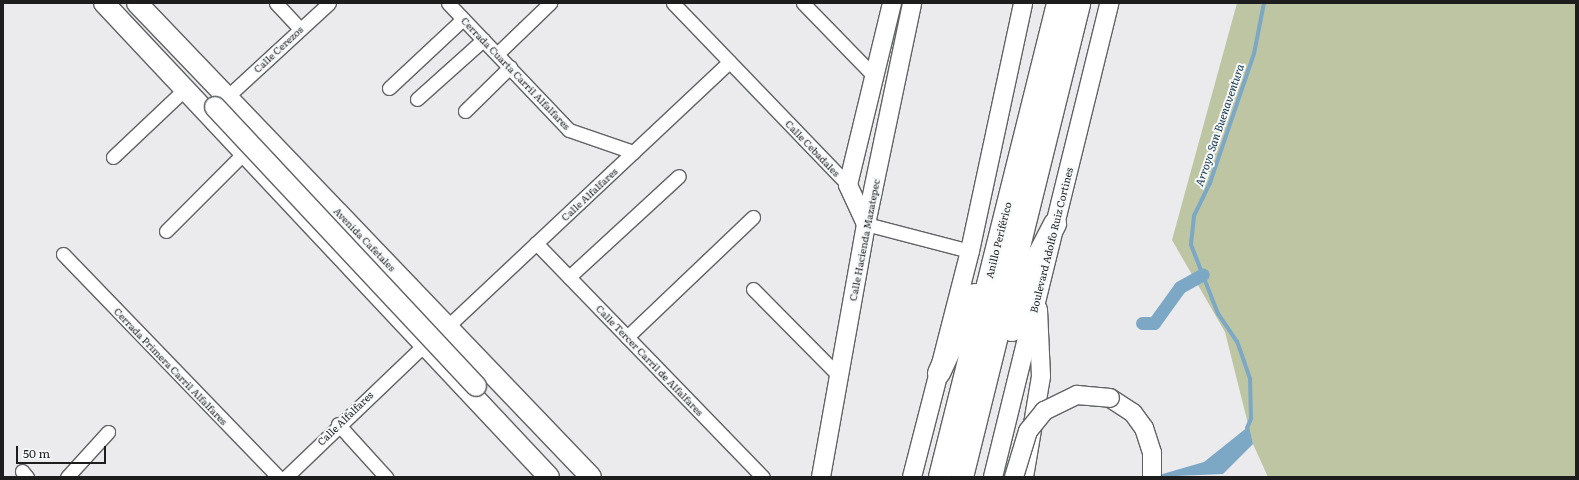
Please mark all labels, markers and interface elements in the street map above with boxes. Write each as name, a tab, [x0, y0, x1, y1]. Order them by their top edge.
street label: Cerrada Cuarta Carril Alfalfares	[459, 14, 573, 132]
street label: Calle Cerezos	[251, 23, 305, 75]
water label: Arroyo San Buenaventura	[1192, 62, 1246, 188]
street label: Calle Cebadales	[783, 117, 843, 179]
street label: Calle Alfalfares	[558, 165, 620, 223]
street label: Boulevard Adolfo Ruiz Cortines	[1027, 166, 1075, 314]
street label: Calle Hacienda Mazatepec	[846, 178, 882, 302]
street label: Anillo Periférico	[983, 200, 1013, 280]
street label: Avenida Cafetales	[332, 205, 398, 273]
street label: Calle Tercer Carril de Alfalfares	[594, 302, 706, 418]
street label: Cerrada Primera Carril Alfalfares	[112, 305, 230, 427]
street label: Calle Alfalfares	[315, 388, 375, 448]
scale bar	[18, 438, 108, 464]
text: 50 m	[23, 444, 50, 462]

